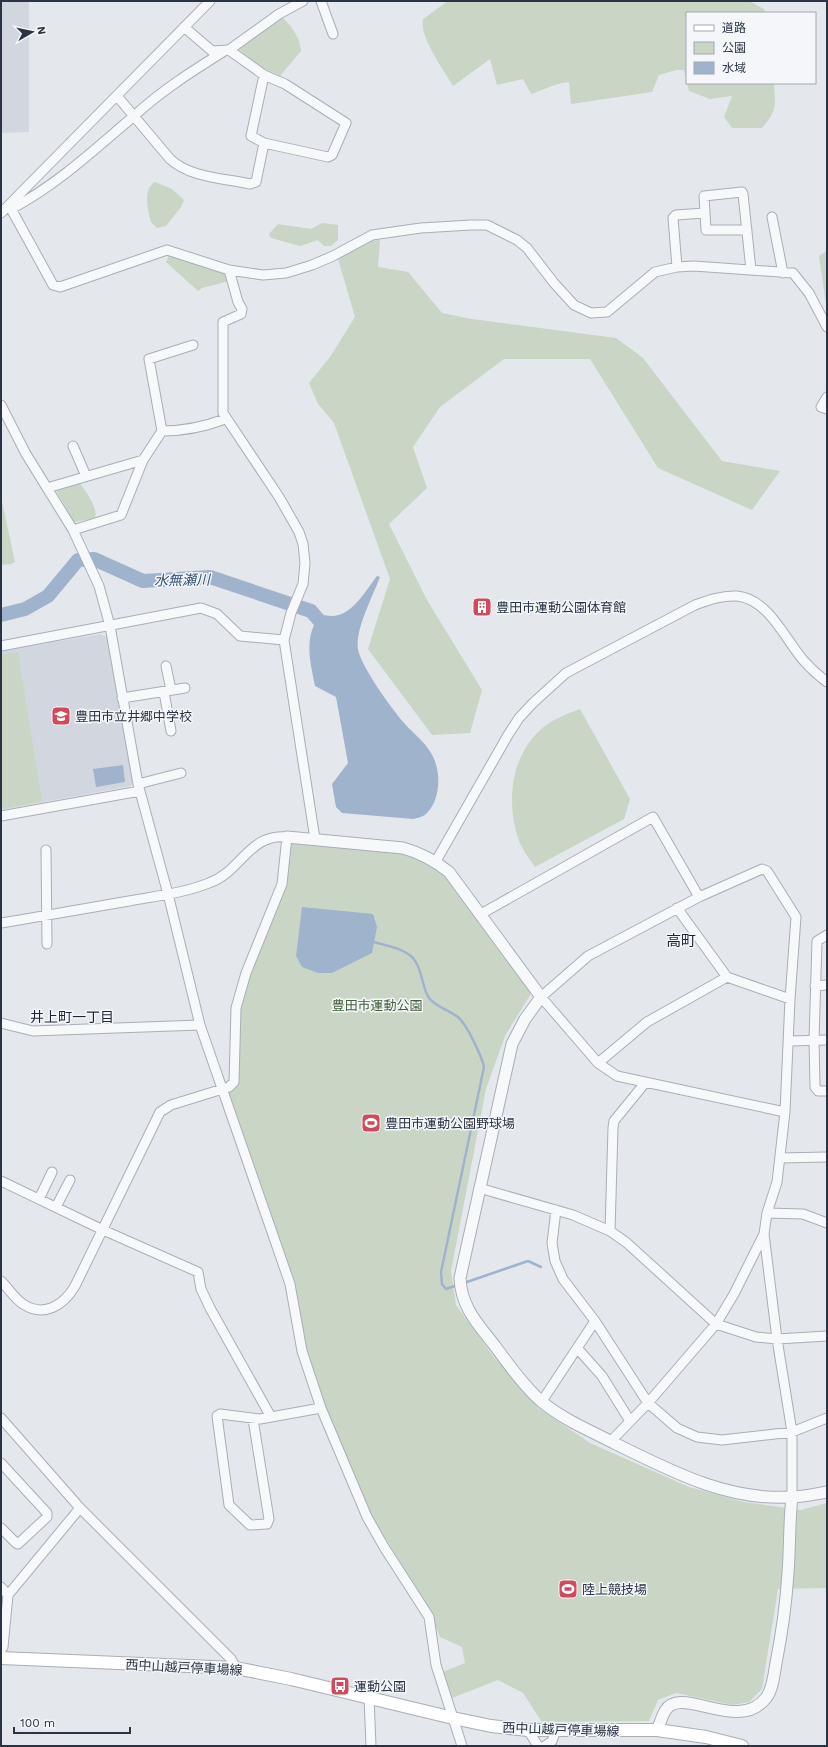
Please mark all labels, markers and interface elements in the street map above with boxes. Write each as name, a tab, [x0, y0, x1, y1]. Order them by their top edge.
north arrow	[12, 12, 52, 52]
legend	[686, 12, 816, 84]
text: 道路	[722, 21, 746, 35]
text: N	[34, 25, 48, 36]
text: 公園	[722, 41, 746, 55]
text: 水域	[722, 61, 746, 75]
water label: 水無瀬川	[154, 571, 212, 588]
building icon: 豊田市運動公園体育館	[471, 596, 493, 618]
place label: 豊田市運動公園体育館	[496, 600, 626, 615]
school or university icon: 豊田市立井郷中学校	[50, 705, 72, 727]
place label: 豊田市立井郷中学校	[75, 709, 192, 724]
district label: 高町	[666, 932, 696, 950]
park label: 豊田市運動公園	[331, 998, 423, 1013]
district label: 井上町一丁目	[30, 1009, 114, 1025]
sports icon: 豊田市運動公園野球場	[360, 1112, 382, 1134]
place label: 豊田市運動公園野球場	[385, 1116, 515, 1131]
sports icon: 陸上競技場	[557, 1578, 579, 1600]
place label: 陸上競技場	[582, 1582, 647, 1597]
street label: 西中山越戸停車場線	[125, 1657, 243, 1678]
bus stop icon: 運動公園	[329, 1675, 351, 1697]
place label: 運動公園	[354, 1679, 406, 1694]
scale bar	[14, 1709, 130, 1735]
text: 100 m	[20, 1716, 55, 1730]
street label: 西中山越戸停車場線	[502, 1720, 620, 1739]

